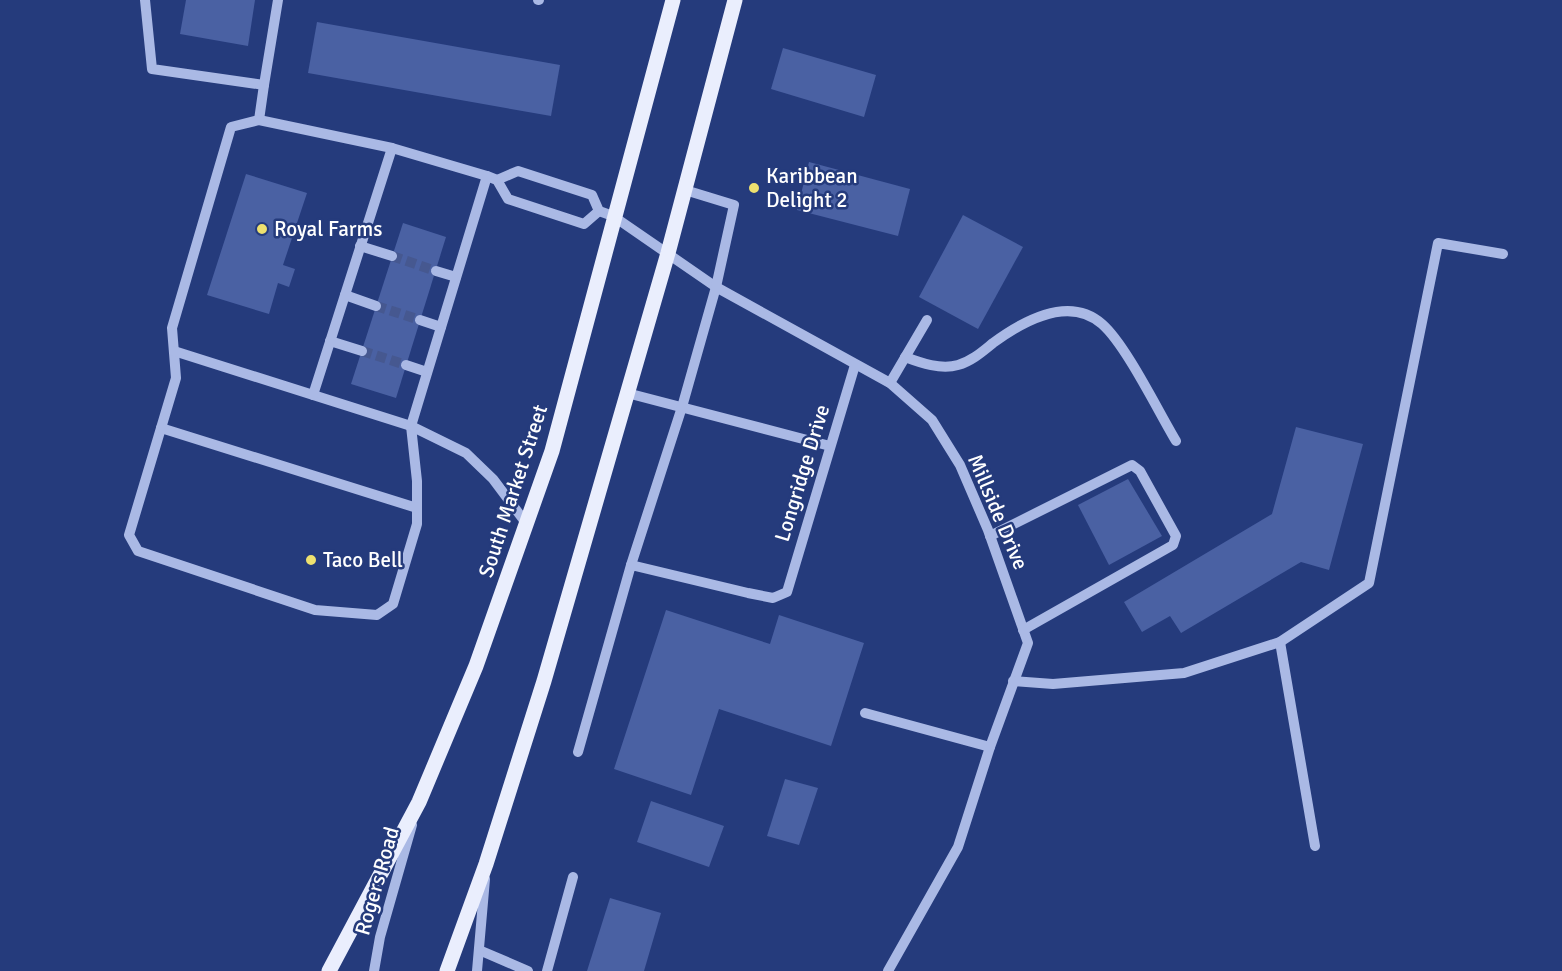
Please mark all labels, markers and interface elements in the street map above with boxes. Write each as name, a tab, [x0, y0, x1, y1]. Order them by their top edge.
place label: Karibbean Delight 2	[766, 163, 858, 213]
marker: Karibbean Delight 2	[747, 181, 761, 195]
place label: Royal Farms	[274, 216, 382, 242]
marker: Royal Farms	[255, 222, 269, 236]
street label: South Market Street	[473, 401, 553, 581]
street label: Longridge Drive	[769, 401, 835, 545]
street label: Millside Drive	[962, 450, 1034, 574]
place label: Taco Bell	[323, 547, 403, 573]
marker: Taco Bell	[304, 553, 318, 567]
street label: Rogers Road	[349, 824, 405, 938]

